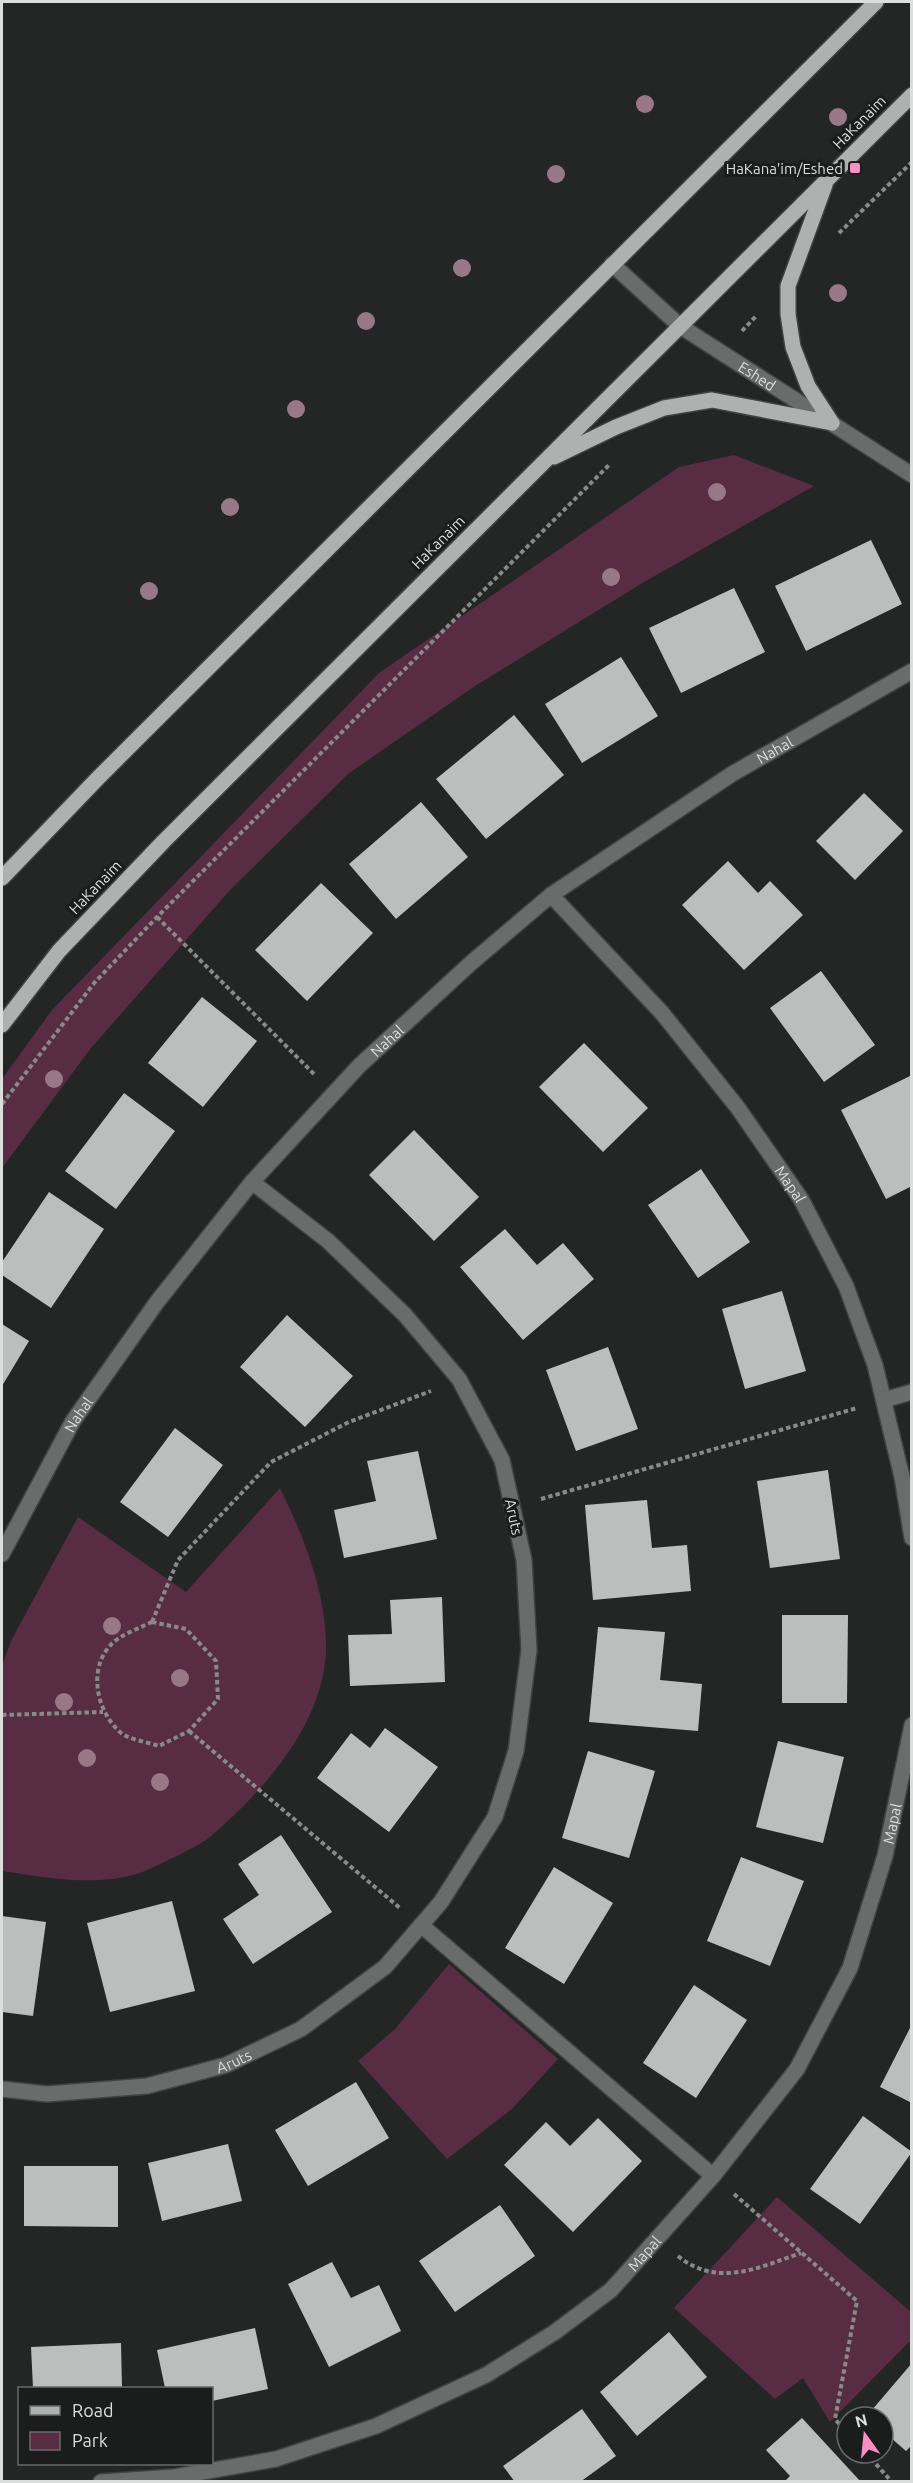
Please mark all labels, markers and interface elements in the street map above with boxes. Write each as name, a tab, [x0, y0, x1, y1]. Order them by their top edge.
street label: HaKanaim	[829, 92, 889, 152]
place label: HaKana'im/Eshed	[726, 160, 843, 177]
marker: HaKana'im/Eshed	[848, 161, 862, 175]
street label: Eshed	[736, 358, 779, 394]
street label: HaKanaim	[408, 512, 468, 572]
street label: Nahal	[753, 733, 795, 767]
street label: HaKanaim	[65, 857, 125, 917]
street label: Nahal	[367, 1021, 407, 1060]
street label: Mapal	[772, 1162, 810, 1205]
street label: Nahal	[60, 1394, 96, 1435]
street label: Aruts	[502, 1497, 526, 1537]
street label: Mapal	[879, 1802, 904, 1846]
street label: Aruts	[215, 2046, 254, 2076]
street label: Mapal	[624, 2232, 664, 2274]
legend	[18, 2387, 213, 2465]
text: Road	[72, 2400, 114, 2420]
north arrow	[835, 2405, 895, 2465]
text: N	[853, 2410, 869, 2431]
text: Park	[72, 2430, 108, 2450]

